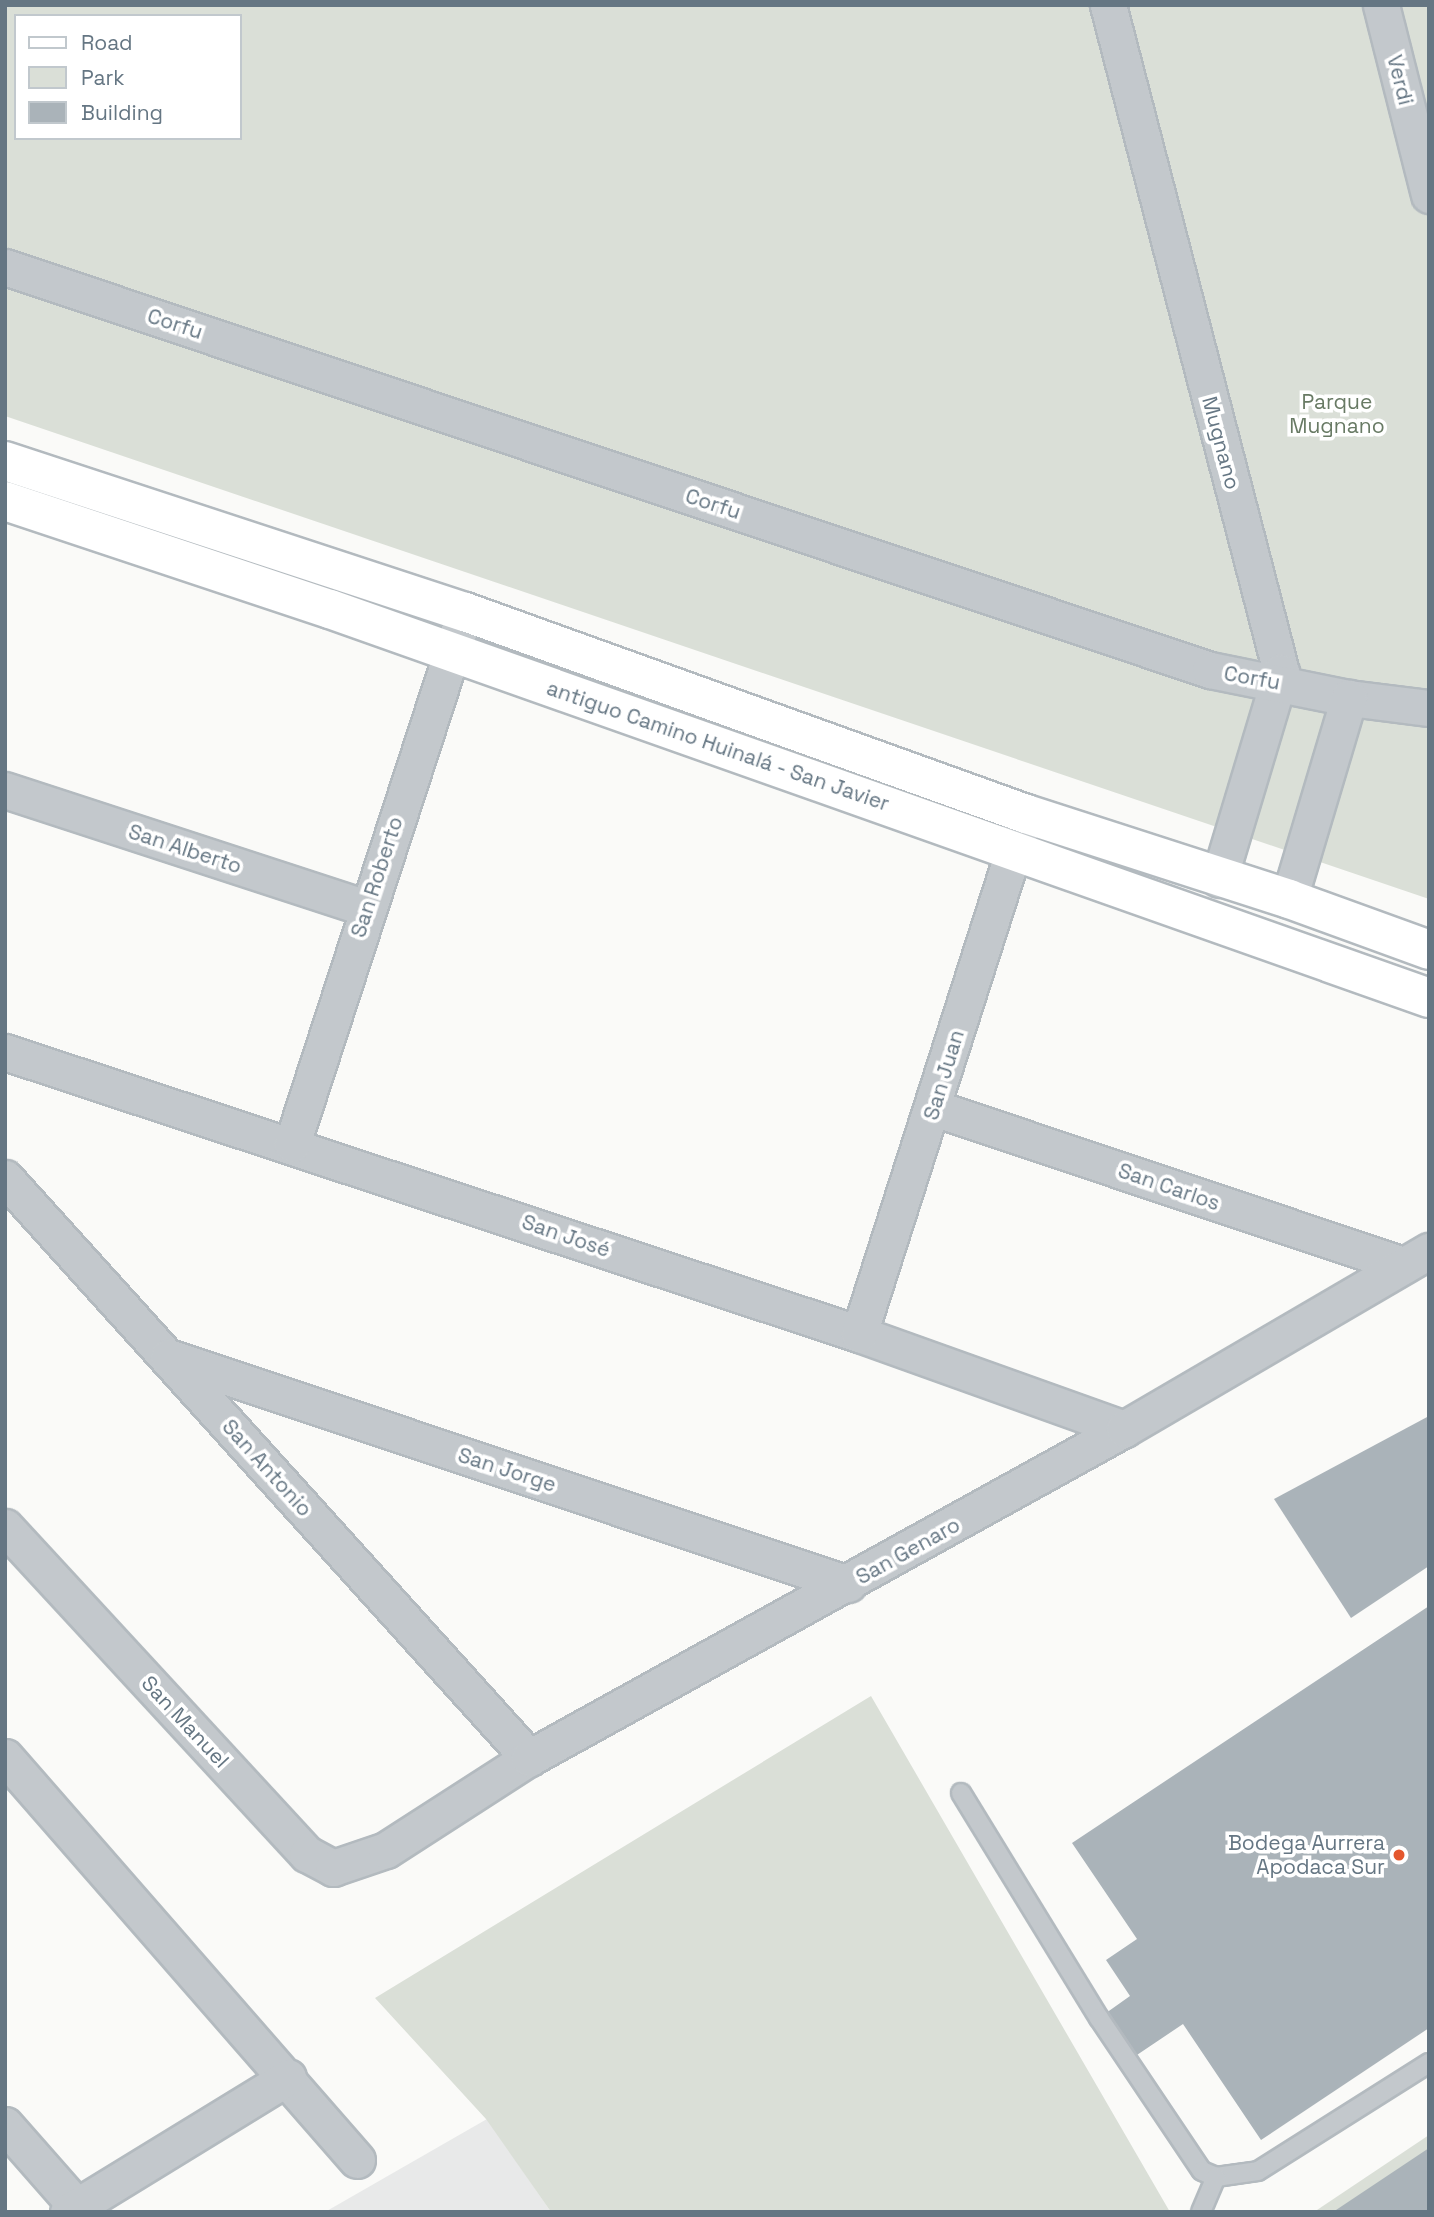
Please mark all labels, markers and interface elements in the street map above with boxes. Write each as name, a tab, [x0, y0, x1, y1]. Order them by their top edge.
legend	[14, 14, 242, 140]
text: Road	[81, 29, 133, 56]
street label: Verdi	[1382, 52, 1418, 108]
text: Park	[81, 64, 125, 91]
text: Building	[81, 99, 163, 126]
street label: Corfu	[144, 303, 206, 345]
park label: Parque Mugnano	[1289, 389, 1385, 439]
street label: Mugnano	[1196, 394, 1246, 492]
street label: Corfu	[682, 483, 744, 525]
street label: Corfu	[1222, 661, 1282, 695]
street label: antiguo Camino Huinalá - San Javier	[543, 675, 893, 817]
street label: San Roberto	[346, 813, 408, 941]
street label: San Alberto	[125, 819, 245, 879]
street label: San Juan	[918, 1027, 970, 1123]
street label: San Carlos	[1115, 1158, 1223, 1216]
street label: San José	[519, 1209, 613, 1263]
street label: San Antonio	[217, 1414, 317, 1522]
street label: San Jorge	[455, 1442, 559, 1498]
street label: San Genaro	[852, 1512, 964, 1590]
street label: San Manuel	[136, 1671, 234, 1773]
place label: Bodega Aurrera Apodaca Sur	[1228, 1830, 1385, 1880]
marker: Bodega Aurrera Apodaca Sur	[1391, 1847, 1407, 1863]

